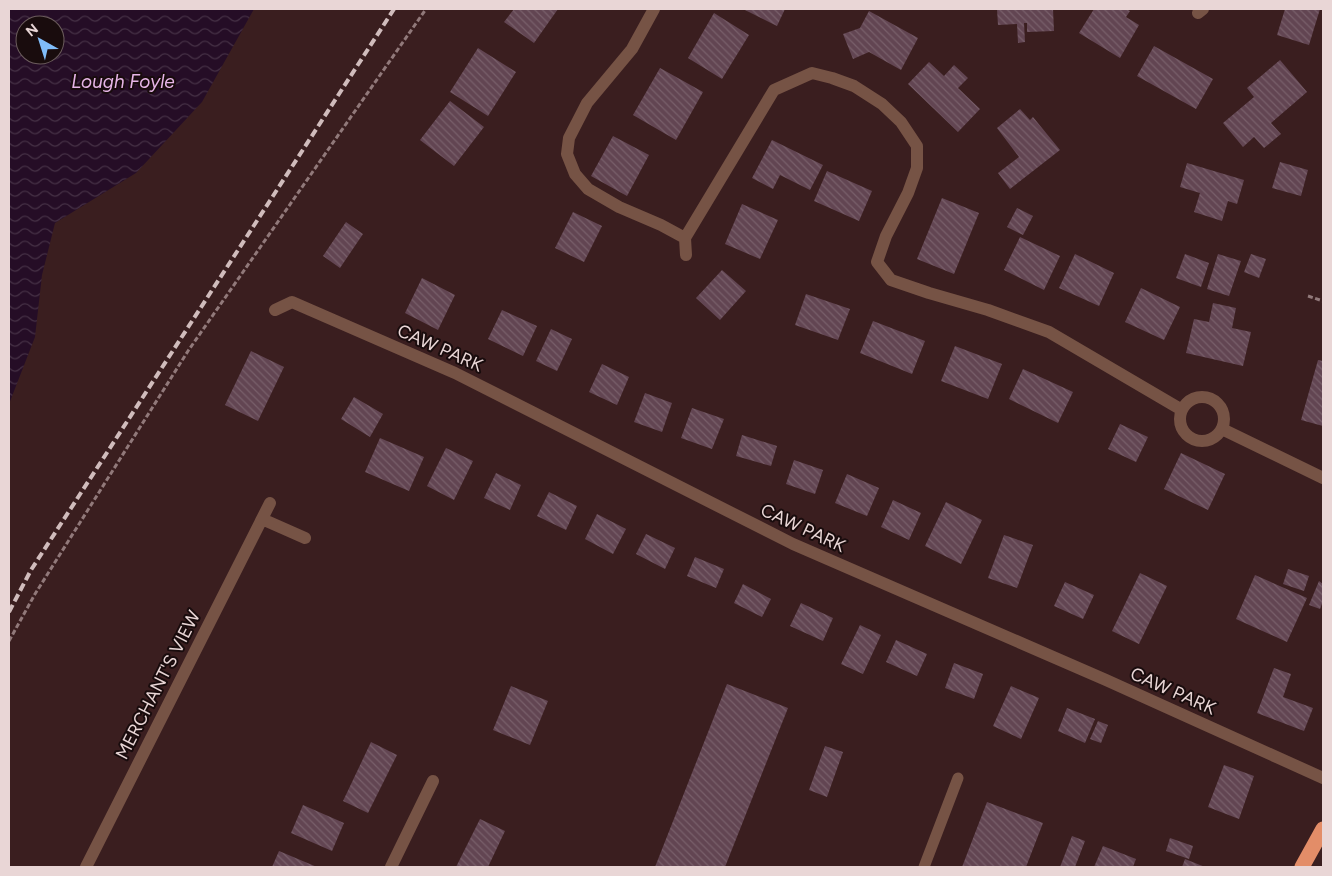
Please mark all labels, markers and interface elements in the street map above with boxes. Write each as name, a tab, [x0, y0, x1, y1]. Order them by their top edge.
north arrow	[15, 15, 65, 65]
text: N	[23, 20, 42, 40]
water label: Lough Foyle	[71, 70, 175, 93]
street label: CAW PARK	[394, 319, 486, 377]
street label: CAW PARK	[757, 499, 849, 557]
street label: MERCHANT'S VIEW	[111, 606, 205, 763]
street label: CAW PARK	[1127, 662, 1219, 720]

